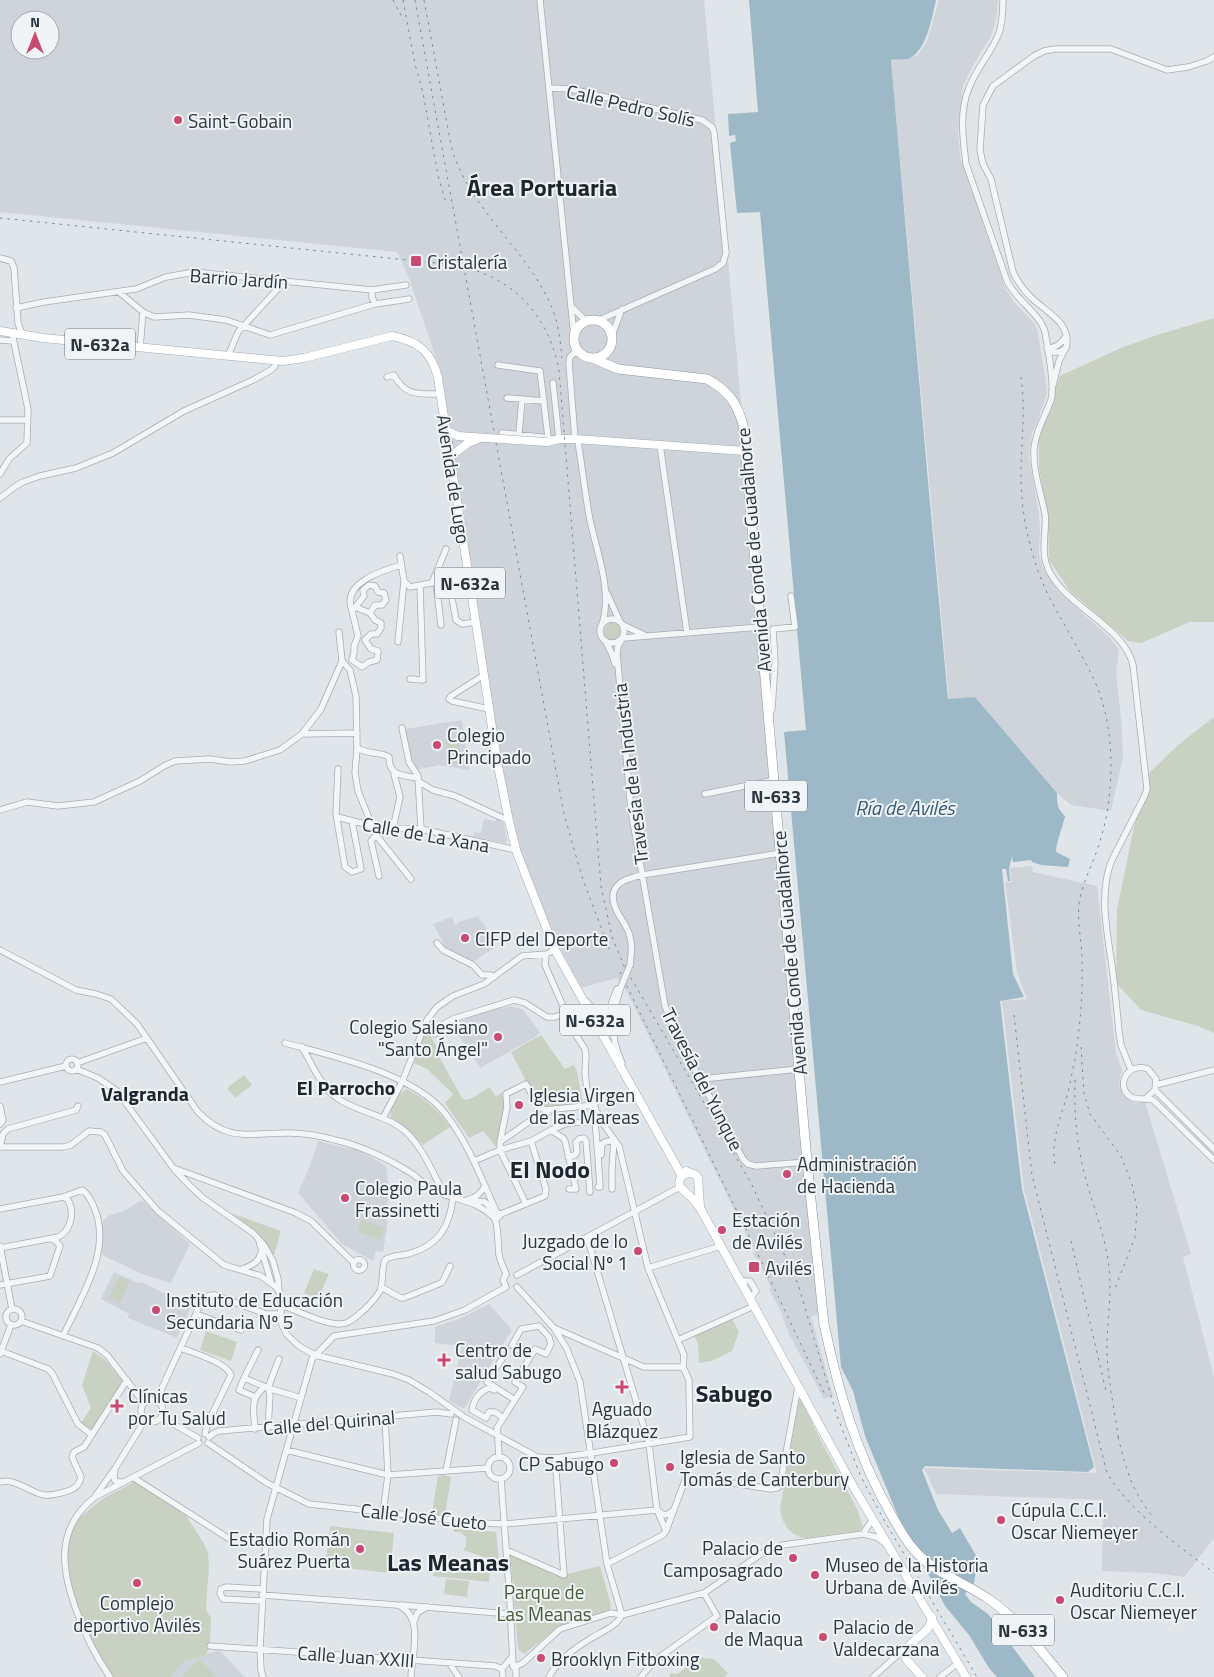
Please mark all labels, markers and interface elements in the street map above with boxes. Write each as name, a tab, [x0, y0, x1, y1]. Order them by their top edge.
north arrow	[10, 10, 60, 60]
text: N	[30, 11, 40, 32]
street label: Calle Pedro Solís	[564, 76, 699, 134]
place label: Saint-Gobain	[188, 106, 292, 135]
marker: Saint-Gobain	[172, 114, 184, 126]
district label: Área Portuaria	[467, 169, 617, 205]
place label: Cristalería	[427, 247, 508, 276]
marker: Cristalería	[409, 254, 423, 268]
street label: Barrio Jardín	[189, 260, 289, 296]
road number: N-632a	[65, 328, 135, 359]
street label: Avenida de Lugo	[429, 412, 479, 546]
street label: Avenida Conde de Guadalhorce	[728, 427, 778, 673]
road number: N-632a	[435, 568, 505, 598]
street label: Travesía de la Industria	[604, 681, 656, 866]
place label: Colegio Principado	[447, 720, 531, 771]
marker: Colegio Principado	[431, 739, 443, 751]
road number: N-633	[745, 780, 807, 811]
water label: Ría de Avilés	[855, 792, 956, 823]
street label: Calle de La Xana	[360, 809, 492, 860]
street label: Avenida Conde de Guadalhorce	[764, 830, 814, 1076]
place label: CIFP del Deporte	[475, 924, 608, 953]
marker: CIFP del Deporte	[459, 932, 471, 944]
street label: Travesía del Yunque	[654, 1003, 752, 1155]
road number: N-632a	[560, 1004, 630, 1036]
place label: Colegio Salesiano "Santo Ángel"	[349, 1012, 488, 1063]
marker: Colegio Salesiano "Santo Ángel"	[492, 1031, 504, 1043]
district label: El Parrocho	[297, 1072, 395, 1103]
district label: Valgranda	[101, 1078, 189, 1109]
place label: Iglesia Virgen de las Mareas	[529, 1080, 640, 1131]
marker: Iglesia Virgen de las Mareas	[513, 1099, 525, 1111]
place label: Administración de Hacienda	[797, 1149, 917, 1200]
district label: El Nodo	[510, 1151, 590, 1187]
marker: Administración de Hacienda	[781, 1168, 793, 1180]
place label: Colegio Paula Frassinetti	[355, 1173, 462, 1224]
marker: Colegio Paula Frassinetti	[339, 1192, 351, 1204]
place label: Estación de Avilés	[732, 1205, 803, 1256]
marker: Estación de Avilés	[716, 1224, 728, 1236]
place label: Juzgado de lo Social Nº 1	[522, 1226, 628, 1277]
marker: Juzgado de lo Social Nº 1	[632, 1245, 644, 1257]
place label: Avilés	[765, 1253, 812, 1282]
marker: Avilés	[747, 1260, 761, 1274]
place label: Instituto de Educación Secundaria Nº 5	[166, 1285, 343, 1336]
marker: Instituto de Educación Secundaria Nº 5	[150, 1304, 162, 1316]
place label: Centro de salud Sabugo	[455, 1335, 562, 1386]
marker: Centro de salud Sabugo	[437, 1353, 451, 1367]
district label: Sabugo	[695, 1375, 773, 1411]
marker: Aguado Blázquez	[615, 1380, 629, 1394]
place label: Clínicas por Tu Salud	[128, 1381, 226, 1432]
place label: Aguado Blázquez	[586, 1394, 658, 1445]
marker: Clínicas por Tu Salud	[110, 1399, 124, 1413]
street label: Calle del Quirinal	[262, 1402, 396, 1442]
place label: Iglesia de Santo Tomás de Canterbury	[680, 1442, 849, 1493]
place label: CP Sabugo	[519, 1449, 604, 1478]
marker: CP Sabugo	[608, 1457, 620, 1469]
marker: Iglesia de Santo Tomás de Canterbury	[664, 1461, 676, 1473]
street label: Calle José Cueto	[359, 1495, 489, 1537]
place label: Cúpula C.C.I. Oscar Niemeyer	[1011, 1495, 1138, 1546]
marker: Cúpula C.C.I. Oscar Niemeyer	[995, 1514, 1007, 1526]
place label: Estadio Román Suárez Puerta	[229, 1524, 350, 1575]
place label: Palacio de Camposagrado	[663, 1533, 783, 1584]
marker: Estadio Román Suárez Puerta	[354, 1543, 366, 1555]
district label: Las Meanas	[387, 1544, 509, 1580]
place label: Museo de la Historia Urbana de Avilés	[825, 1550, 989, 1601]
marker: Palacio de Camposagrado	[787, 1552, 799, 1564]
marker: Museo de la Historia Urbana de Avilés	[809, 1569, 821, 1581]
place label: Auditoriu C.C.I. Oscar Niemeyer	[1070, 1575, 1197, 1626]
marker: Complejo deportivo Avilés	[131, 1577, 143, 1589]
park label: Parque de Las Meanas	[496, 1577, 592, 1628]
place label: Complejo deportivo Avilés	[73, 1588, 201, 1639]
marker: Auditoriu C.C.I. Oscar Niemeyer	[1054, 1594, 1066, 1606]
place label: Palacio de Maqua	[724, 1602, 803, 1653]
place label: Palacio de Valdecarzana	[833, 1612, 940, 1663]
road number: N-633	[992, 1614, 1054, 1646]
marker: Palacio de Maqua	[708, 1621, 720, 1633]
marker: Palacio de Valdecarzana	[817, 1631, 829, 1643]
street label: Calle Juan XXIII	[297, 1637, 415, 1675]
place label: Brooklyn Fitboxing	[551, 1644, 700, 1673]
marker: Brooklyn Fitboxing	[535, 1652, 547, 1664]

